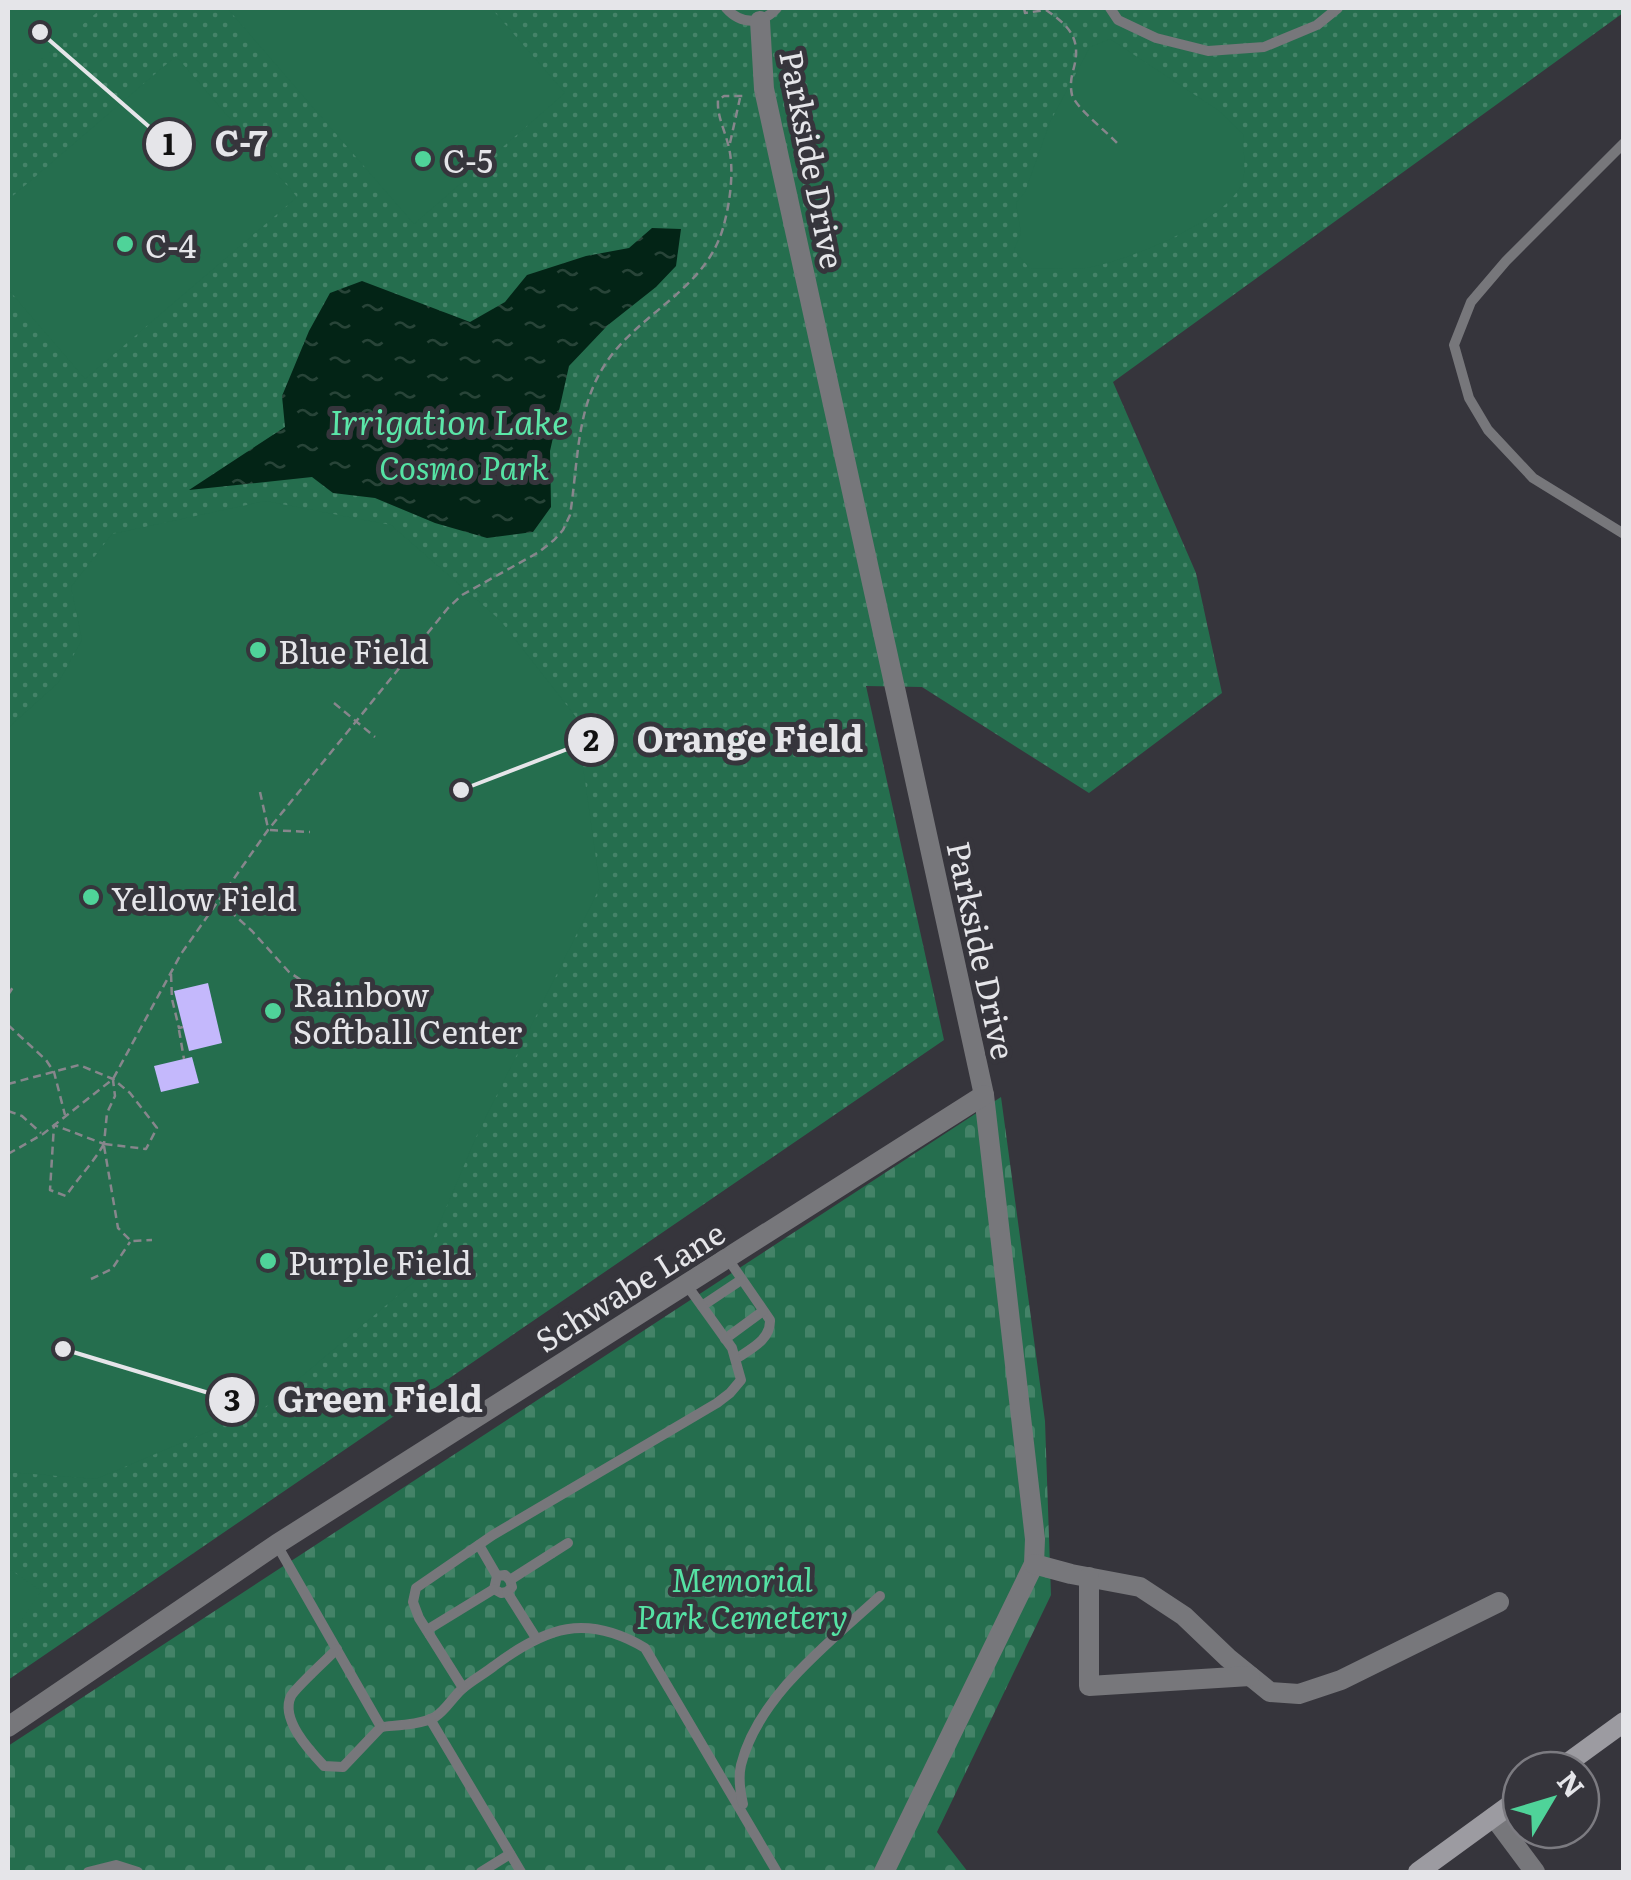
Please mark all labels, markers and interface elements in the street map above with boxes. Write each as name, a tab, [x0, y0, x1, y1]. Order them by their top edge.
street label: Parkside Drive	[769, 46, 859, 272]
callout: C-7	[144, 112, 287, 177]
text: C-7	[214, 115, 268, 167]
text: 1	[163, 120, 175, 164]
place label: C-5	[443, 135, 493, 183]
marker: C-5	[412, 148, 434, 170]
place label: C-4	[145, 220, 196, 268]
marker: C-4	[114, 233, 136, 255]
water label: Irrigation Lake	[329, 394, 569, 446]
park label: Cosmo Park	[379, 442, 549, 490]
place label: Blue Field	[278, 626, 429, 674]
marker: Blue Field	[247, 639, 269, 661]
callout: Orange Field	[566, 708, 883, 773]
text: Orange Field	[636, 711, 864, 763]
text: 2	[583, 716, 599, 760]
street label: Parkside Drive	[936, 837, 1030, 1063]
place label: Yellow Field	[111, 873, 297, 921]
marker: Yellow Field	[80, 886, 102, 908]
place label: Rainbow Softball Center	[293, 969, 522, 1054]
marker: Rainbow Softball Center	[262, 1000, 284, 1022]
street label: Schwabe Lane	[525, 1207, 733, 1363]
place label: Purple Field	[288, 1237, 472, 1285]
marker: Purple Field	[257, 1250, 279, 1272]
callout: Green Field	[207, 1368, 503, 1433]
text: Green Field	[277, 1371, 483, 1423]
text: 3	[224, 1376, 240, 1420]
park label: Memorial Park Cemetery	[636, 1554, 848, 1639]
north arrow	[1501, 1750, 1601, 1850]
text: N	[1548, 1761, 1596, 1806]

